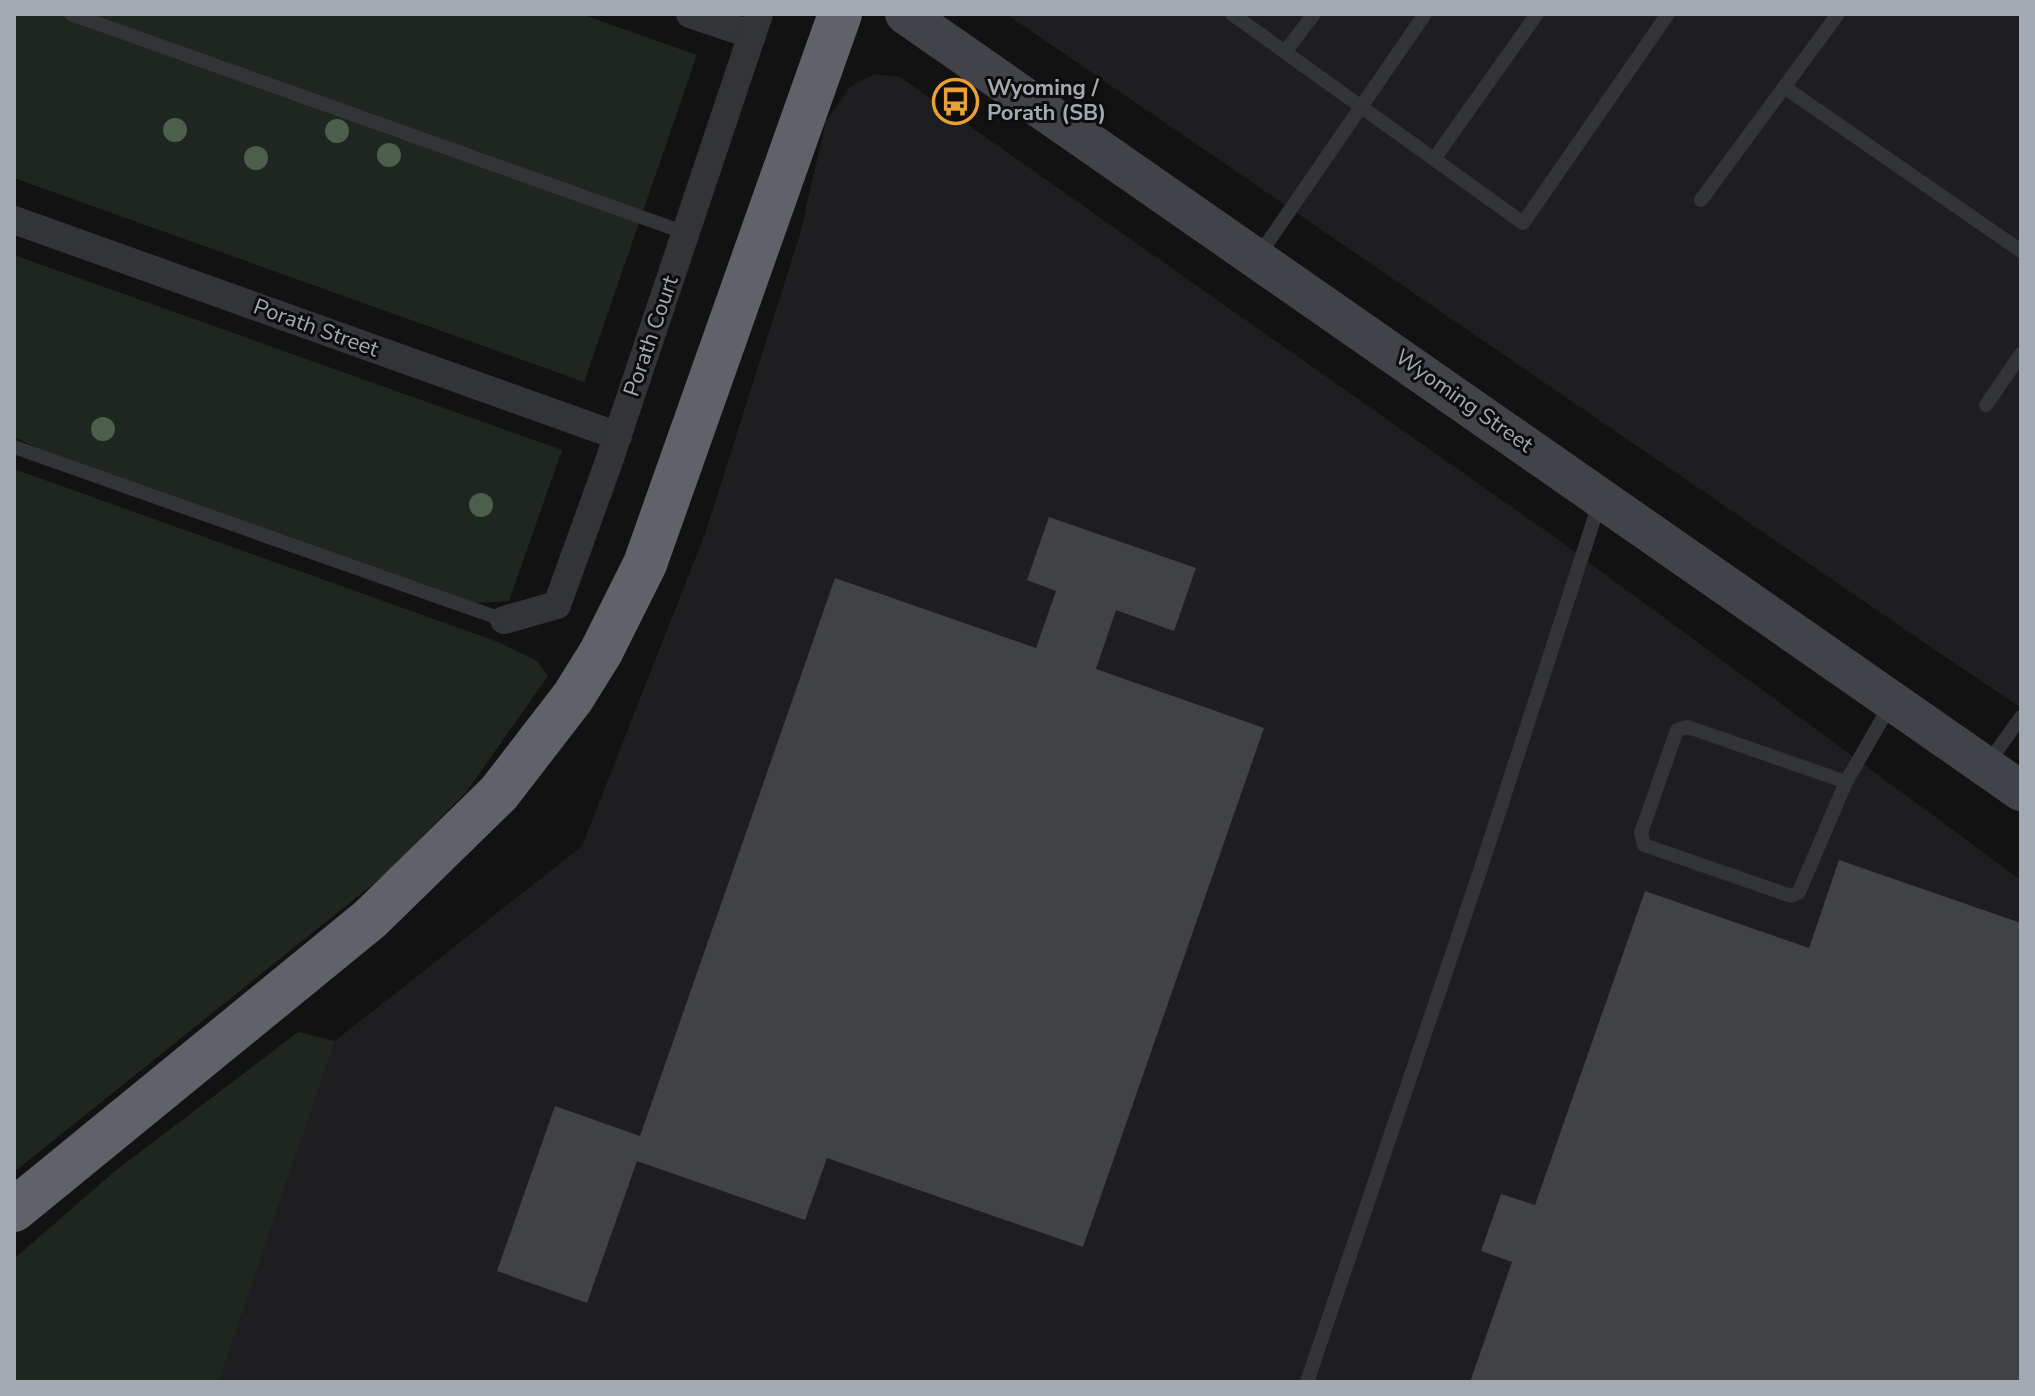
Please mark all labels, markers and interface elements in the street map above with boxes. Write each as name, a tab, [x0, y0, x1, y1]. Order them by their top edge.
place label: Wyoming / Porath (SB)	[987, 73, 1106, 128]
bus stop icon: Wyoming / Porath (SB)	[932, 77, 980, 125]
street label: Porath Court	[616, 271, 686, 400]
street label: Porath Street	[249, 292, 383, 365]
street label: Wyoming Street	[1389, 342, 1539, 460]

